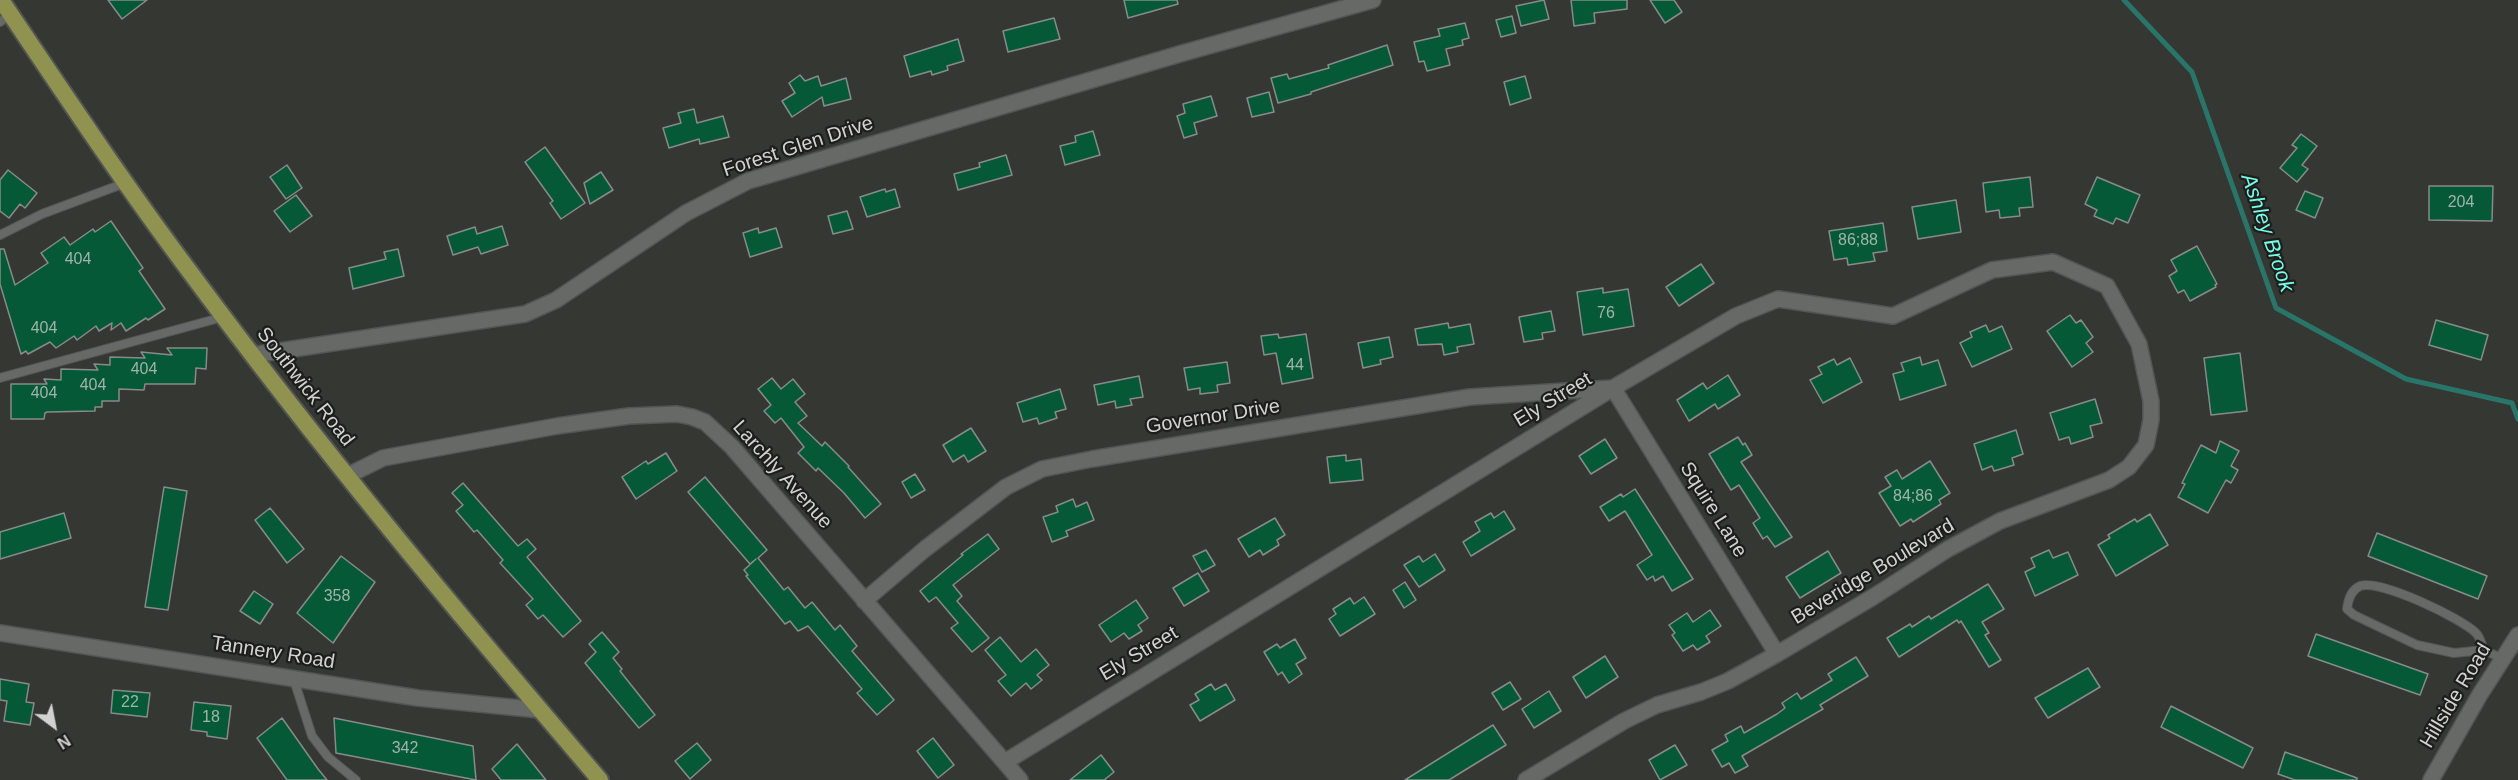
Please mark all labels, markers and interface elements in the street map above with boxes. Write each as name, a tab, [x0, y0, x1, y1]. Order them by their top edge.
street label: Forest Glen Drive	[720, 111, 876, 183]
water label: Ashley Brook	[2235, 170, 2299, 296]
house number: 204	[2448, 193, 2474, 213]
house number: 86;88	[1838, 231, 1878, 251]
house number: 404	[65, 250, 91, 270]
house number: 76	[1597, 304, 1615, 324]
house number: 404	[31, 319, 57, 339]
street label: Southwick Road	[251, 323, 359, 451]
house number: 44	[1286, 356, 1304, 376]
house number: 404	[131, 360, 157, 380]
street label: Ely Street	[1510, 367, 1596, 433]
house number: 404	[80, 376, 106, 396]
house number: 404	[31, 384, 57, 404]
street label: Governor Drive	[1144, 395, 1282, 439]
street label: Larchly Avenue	[727, 416, 837, 534]
street label: Squire Lane	[1674, 458, 1752, 562]
house number: 84;86	[1893, 487, 1933, 507]
street label: Beveridge Boulevard	[1787, 514, 1959, 630]
house number: 358	[324, 587, 350, 607]
street label: Ely Street	[1096, 621, 1182, 687]
street label: Tannery Road	[210, 631, 336, 675]
street label: Hillside Road	[2415, 639, 2497, 753]
house number: 22	[121, 693, 139, 713]
north arrow	[24, 696, 84, 756]
house number: 18	[202, 708, 220, 728]
text: N	[54, 731, 73, 752]
house number: 342	[392, 739, 418, 759]

